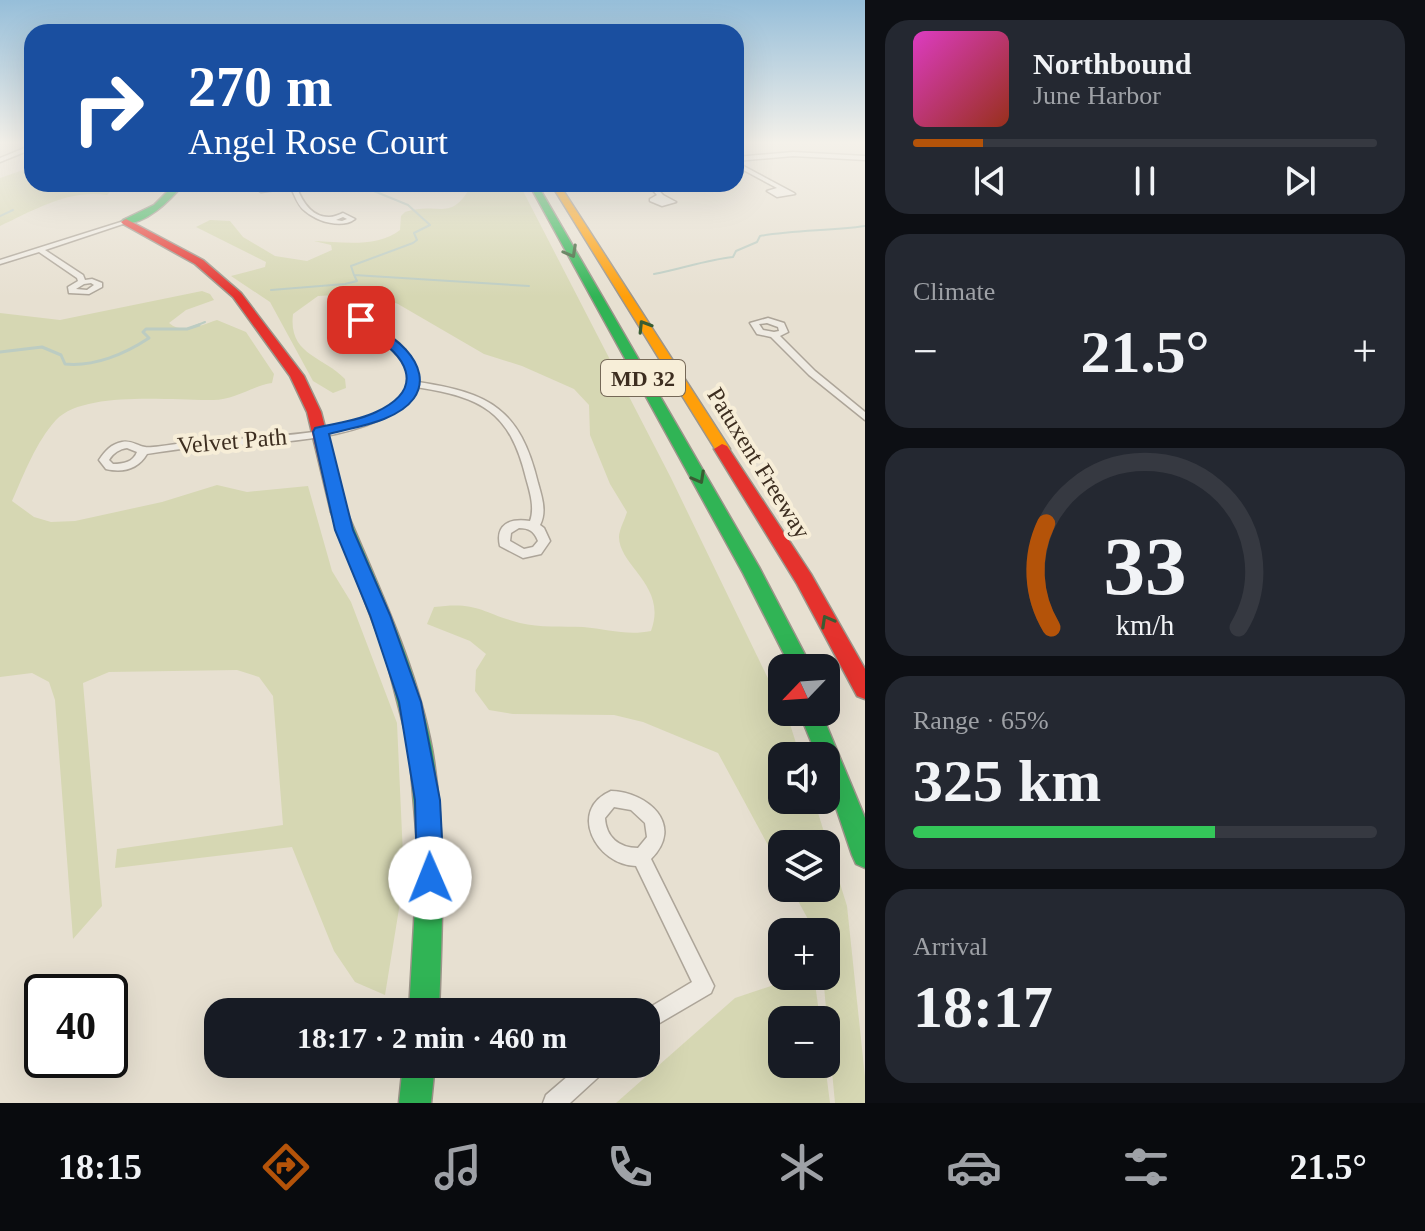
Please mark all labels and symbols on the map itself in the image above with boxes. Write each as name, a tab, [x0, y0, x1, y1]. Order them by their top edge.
one-way arrow	[561, 243, 577, 258]
pin	[327, 286, 395, 354]
one-way arrow	[639, 320, 654, 335]
road number: MD 32	[601, 360, 685, 396]
street label: Patuxent Freeway	[702, 383, 816, 543]
street label: Velvet Path	[176, 423, 288, 459]
one-way arrow	[689, 469, 705, 484]
one-way arrow	[821, 615, 837, 630]
north arrow	[768, 654, 840, 726]
position arrow	[388, 836, 472, 920]
speed limit sign: 40	[24, 974, 128, 1078]

